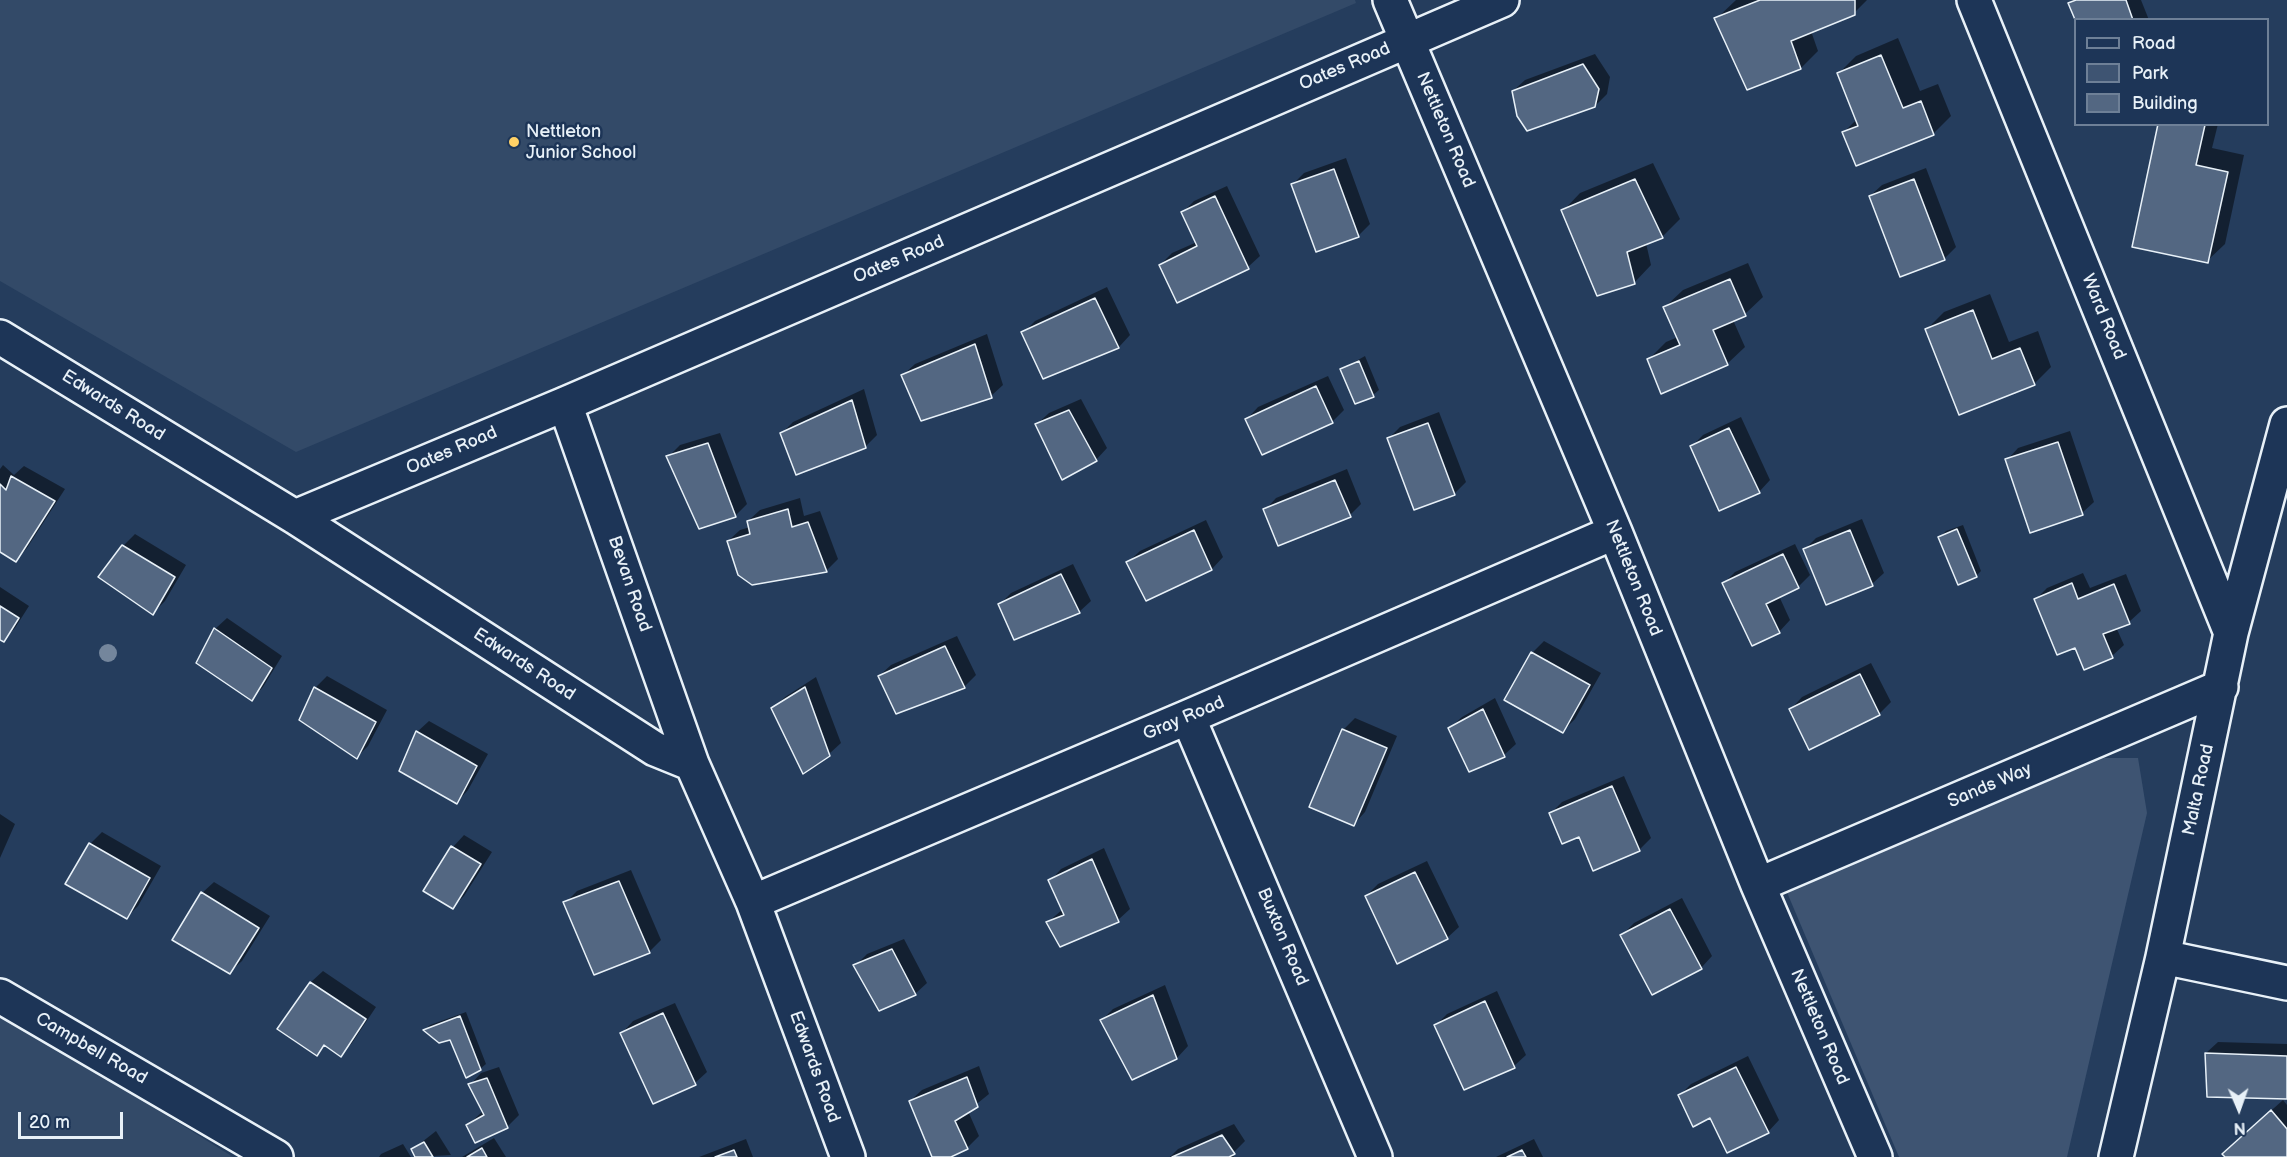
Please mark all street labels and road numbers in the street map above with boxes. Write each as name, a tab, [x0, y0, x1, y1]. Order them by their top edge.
street label: Oates Road	[1296, 38, 1394, 96]
street label: Nettleton Road	[1411, 69, 1479, 191]
street label: Oates Road	[850, 231, 948, 289]
street label: Ward Road	[2076, 271, 2130, 363]
street label: Edwards Road	[58, 366, 168, 446]
street label: Oates Road	[403, 422, 501, 480]
street label: Nettleton Road	[1600, 517, 1666, 639]
street label: Bevan Road	[602, 533, 656, 635]
street label: Edwards Road	[469, 624, 579, 706]
street label: Gray Road	[1140, 692, 1228, 746]
street label: Malta Road	[2179, 742, 2219, 838]
street label: Sands Way	[1945, 759, 2035, 813]
street label: Buxton Road	[1252, 885, 1312, 989]
street label: Nettleton Road	[1785, 966, 1853, 1088]
street label: Campbell Road	[31, 1008, 151, 1090]
street label: Edwards Road	[784, 1008, 844, 1126]

